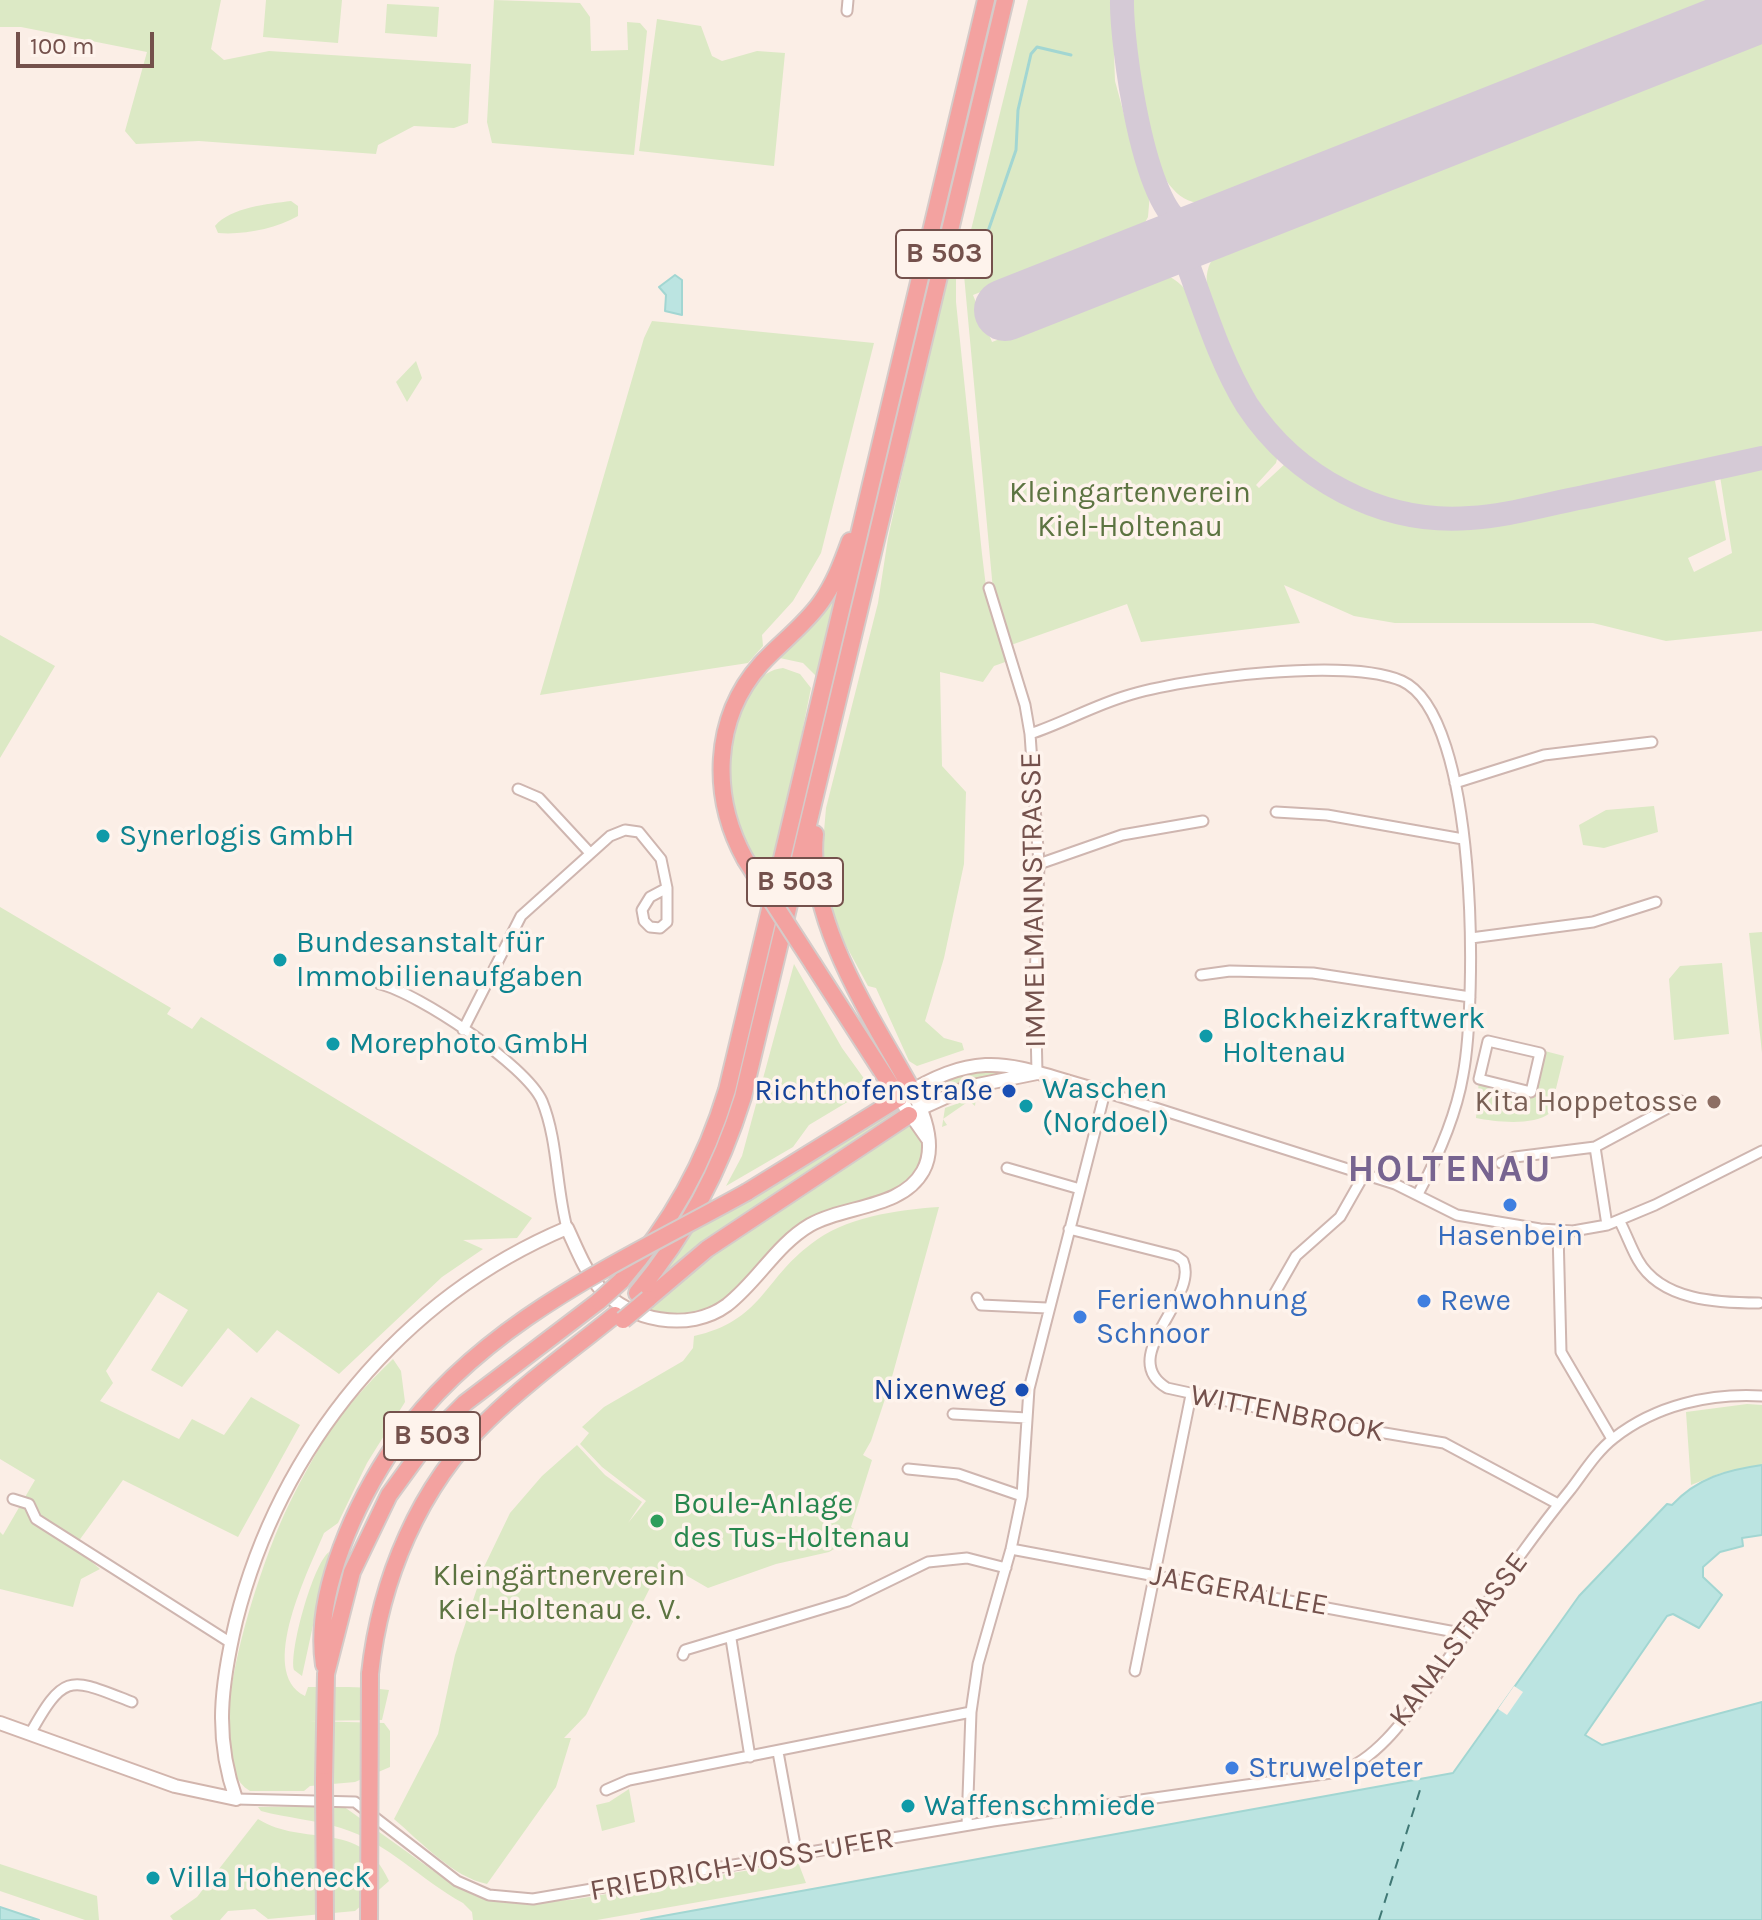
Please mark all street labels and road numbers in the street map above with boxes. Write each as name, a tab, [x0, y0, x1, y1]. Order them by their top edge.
road number: B 503	[896, 230, 992, 278]
street label: IMMELMANNSTRASSE	[1013, 752, 1055, 1048]
road number: B 503	[747, 858, 843, 906]
street label: WITTENBROOK	[1187, 1378, 1387, 1450]
road number: B 503	[384, 1412, 480, 1460]
street label: KANALSTRASSE	[1382, 1546, 1536, 1734]
street label: JAEGERALLEE	[1147, 1558, 1331, 1624]
street label: FRIEDRICH-VOSS-UFER	[587, 1821, 897, 1909]

